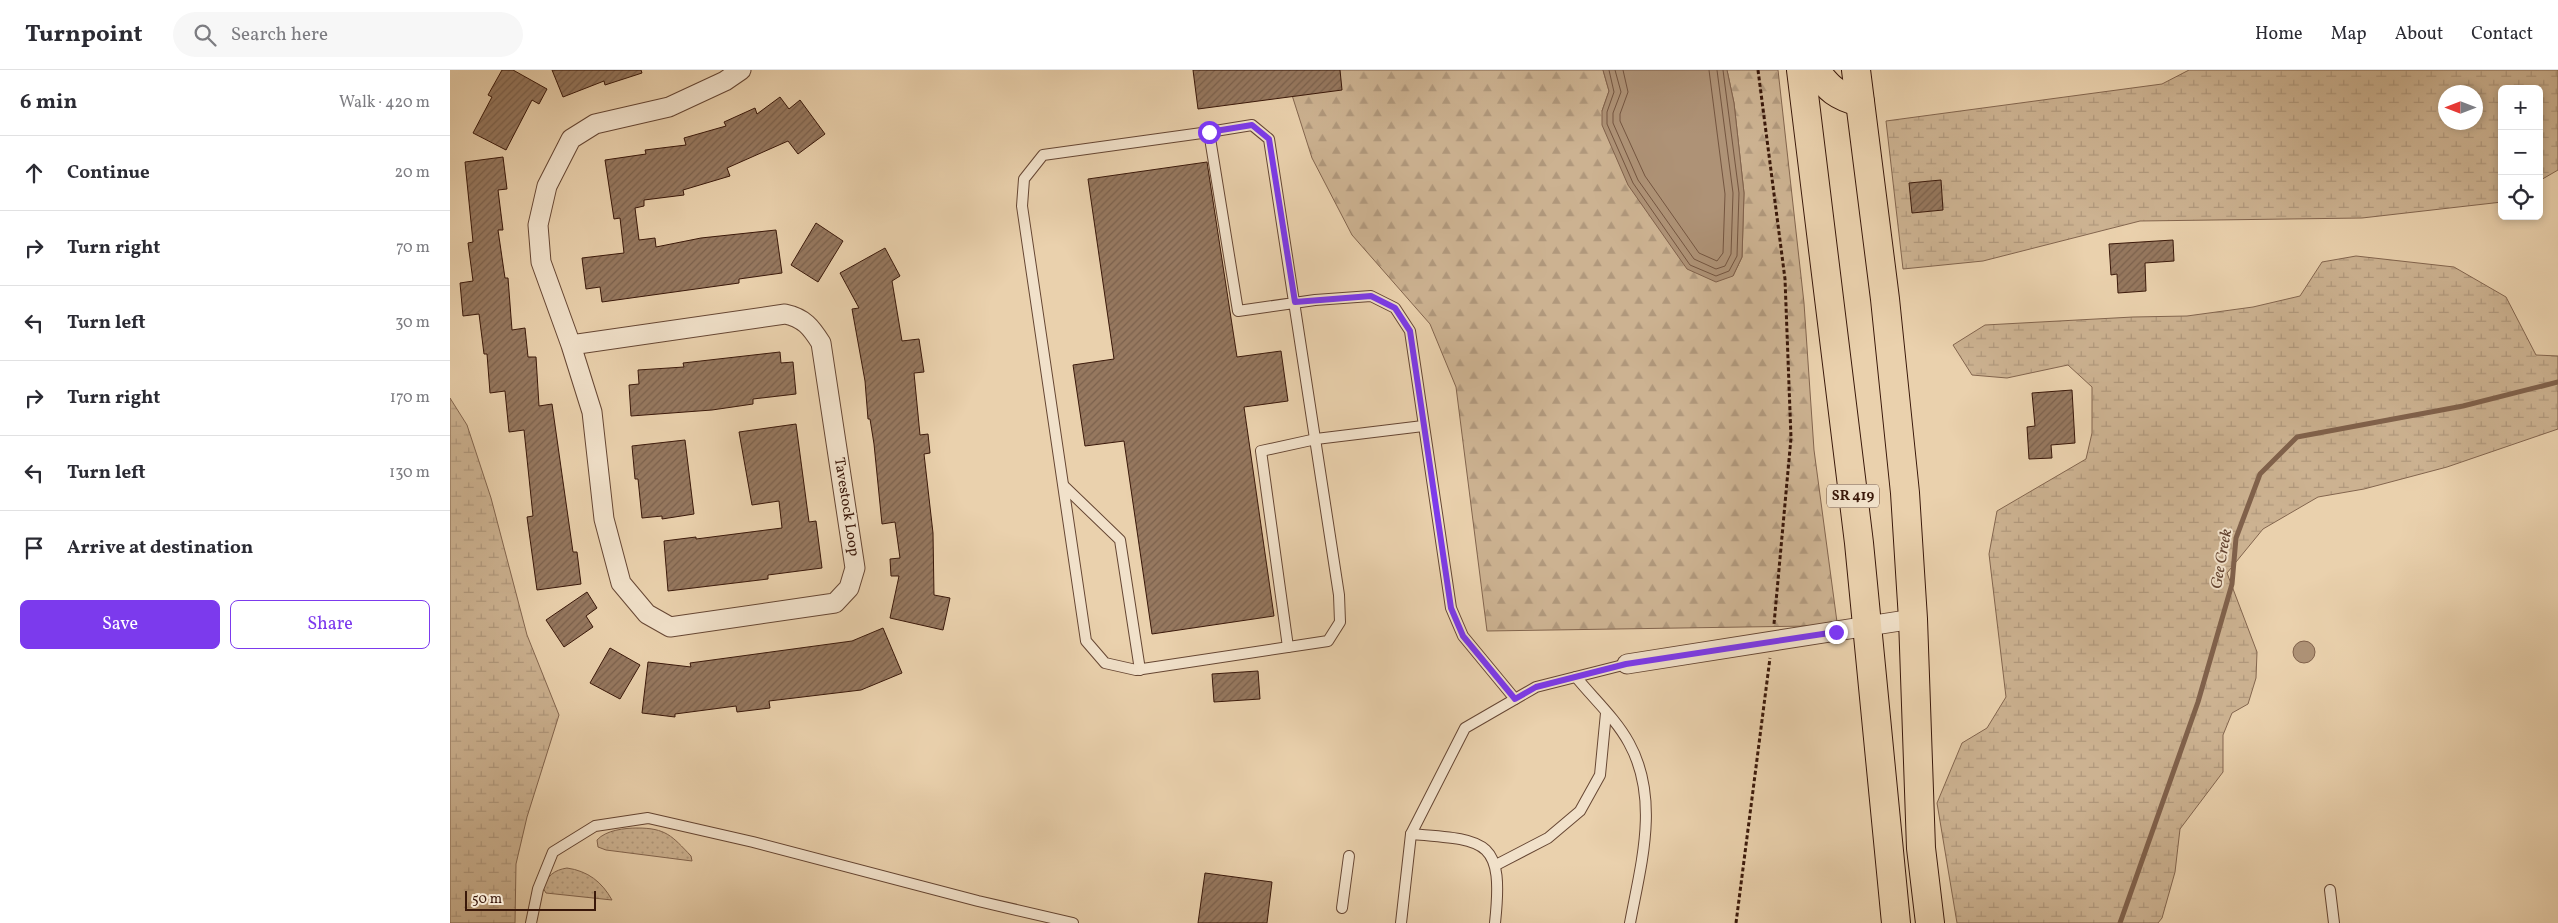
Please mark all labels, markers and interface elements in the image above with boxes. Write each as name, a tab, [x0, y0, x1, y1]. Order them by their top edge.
search box	[173, 12, 523, 57]
text: Turnpoint	[25, 18, 143, 52]
icon: search	[191, 21, 219, 49]
text: Search here	[231, 22, 328, 48]
text: Home	[2255, 22, 2303, 47]
text: Map	[2331, 22, 2367, 47]
text: About	[2395, 22, 2443, 47]
text: Contact	[2471, 22, 2533, 47]
north arrow	[2438, 85, 2483, 130]
map controls	[2498, 85, 2543, 220]
button: +	[2498, 85, 2543, 130]
text: 6 min	[20, 88, 77, 117]
text: Walk · 420 m	[339, 92, 430, 114]
route start	[1198, 121, 1221, 144]
button: −	[2498, 130, 2543, 175]
icon: ahead	[20, 159, 48, 187]
text: Continue	[67, 160, 150, 186]
text: 20 m	[395, 162, 430, 184]
button: locate	[2498, 175, 2543, 220]
icon: right	[20, 234, 48, 262]
text: Turn right	[67, 235, 160, 261]
text: 70 m	[396, 237, 430, 259]
icon: left	[20, 309, 48, 337]
text: Turn left	[67, 310, 146, 336]
text: 30 m	[395, 312, 430, 334]
icon: right	[20, 384, 48, 412]
text: Turn right	[67, 385, 160, 411]
text: 170 m	[390, 387, 430, 409]
street label: Tavestock Loop	[828, 456, 864, 558]
icon: left	[20, 459, 48, 487]
text: Turn left	[67, 460, 146, 486]
text: 130 m	[389, 462, 430, 484]
road number: SR 419	[1827, 484, 1879, 508]
water label: Gee Creek	[2206, 527, 2238, 591]
icon: arrive	[20, 534, 48, 562]
text: Arrive at destination	[67, 535, 253, 561]
button: Save	[20, 600, 220, 649]
button: Share	[230, 600, 430, 649]
route end	[1825, 621, 1848, 644]
scale bar	[465, 888, 596, 911]
text: 50 m	[472, 890, 502, 909]

